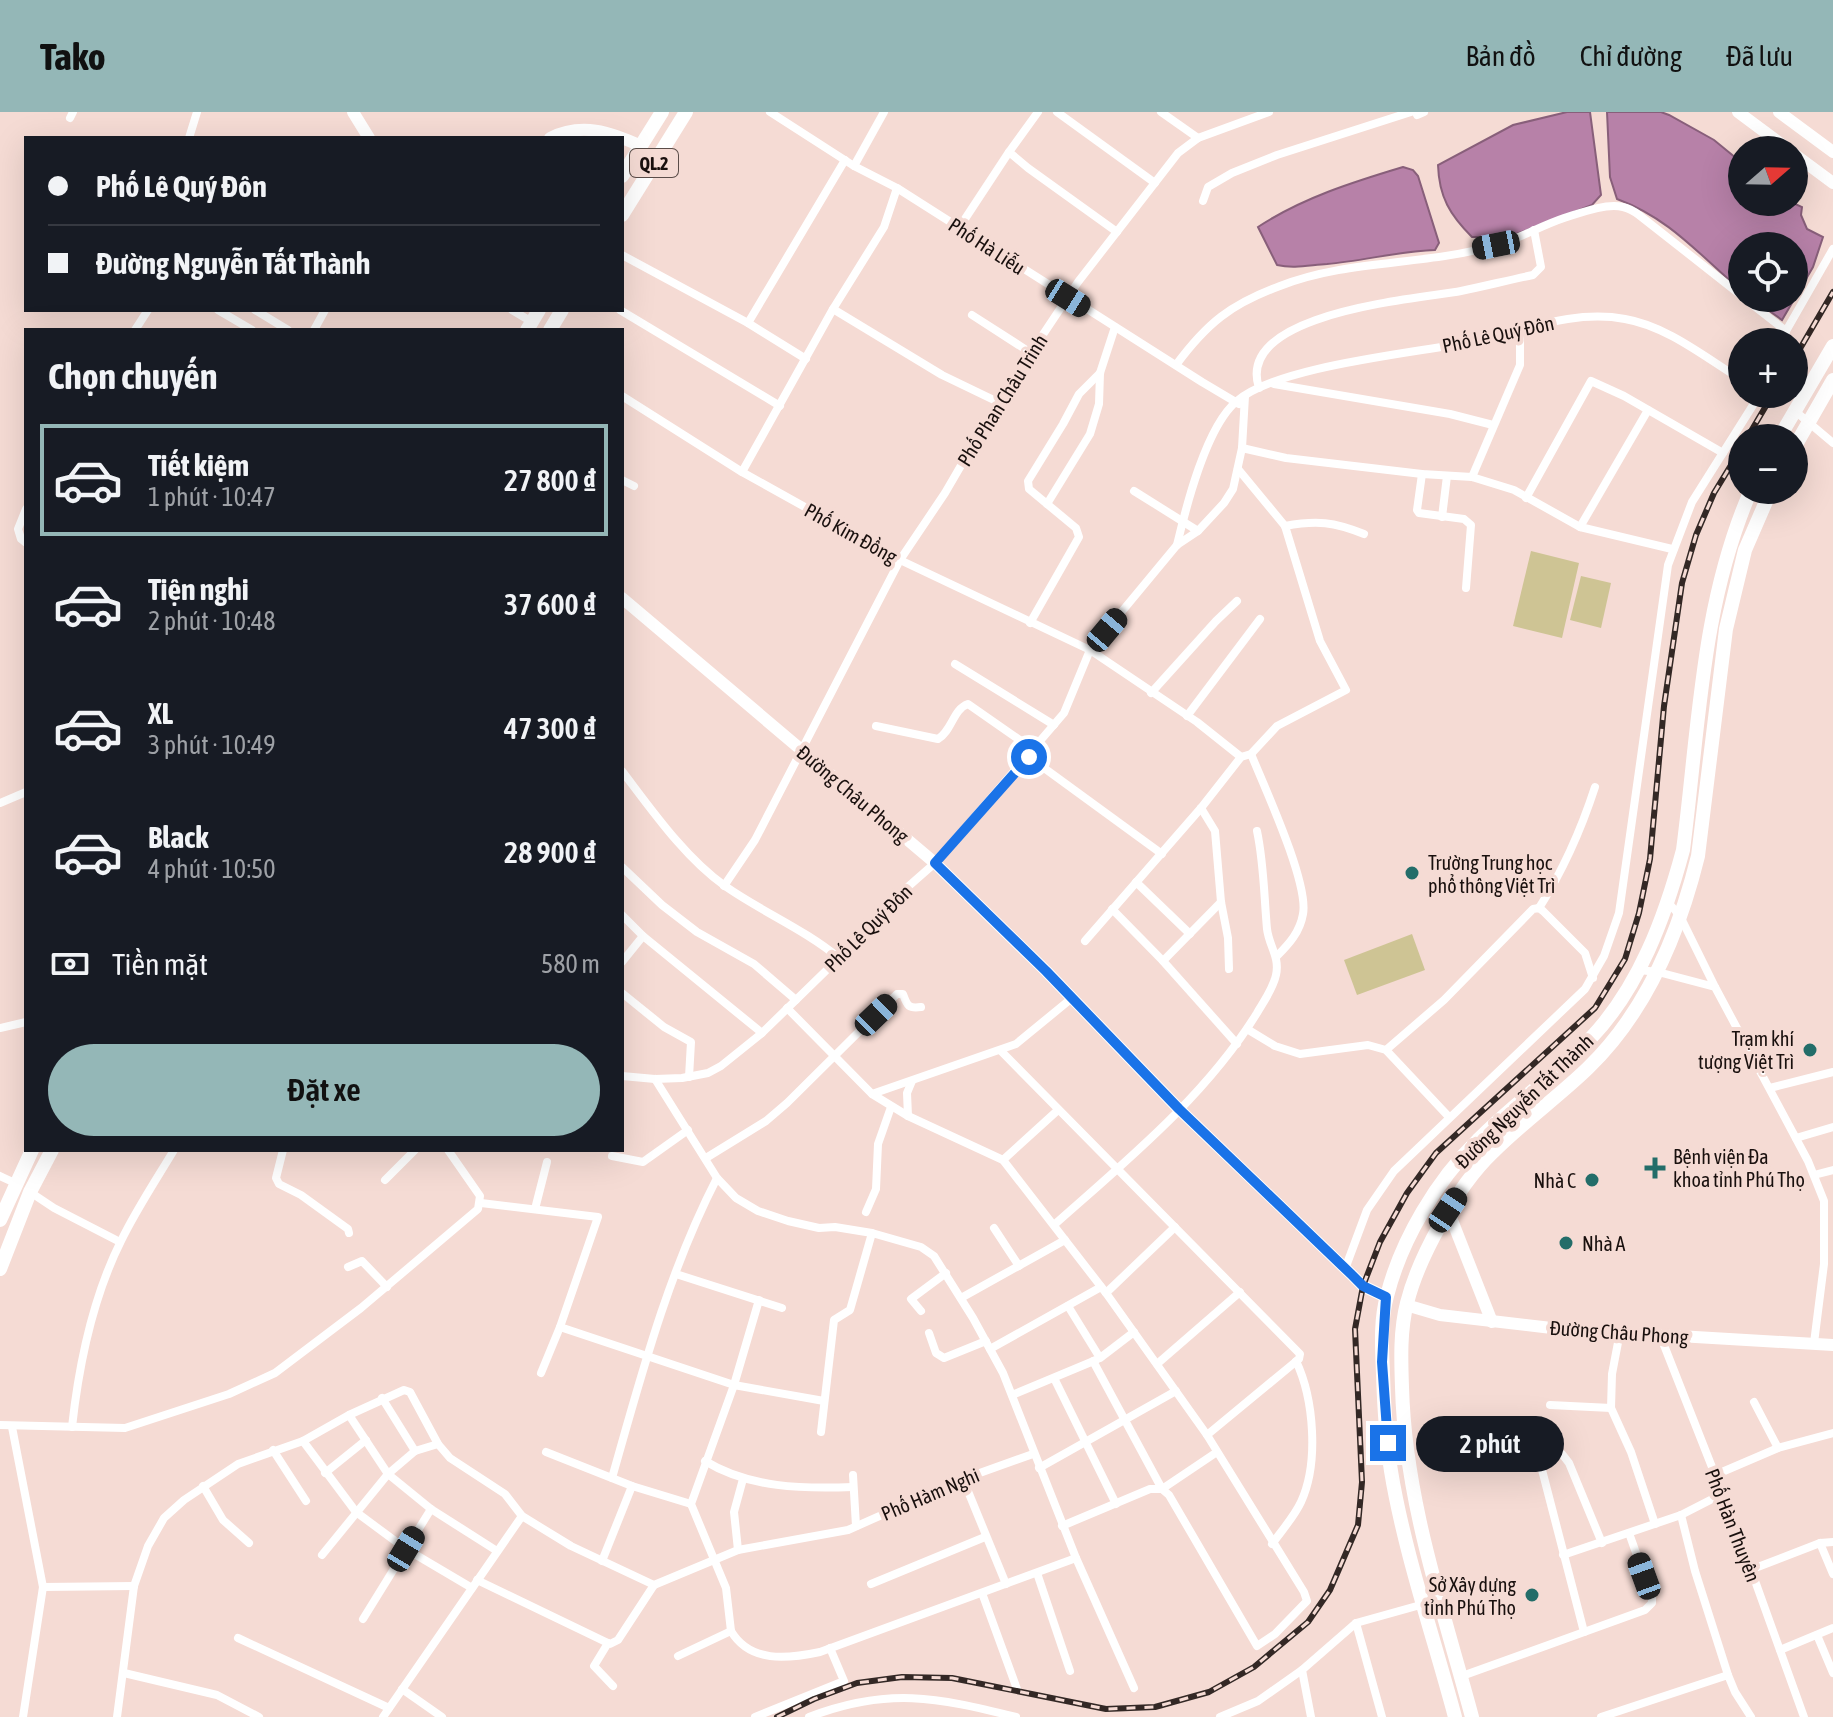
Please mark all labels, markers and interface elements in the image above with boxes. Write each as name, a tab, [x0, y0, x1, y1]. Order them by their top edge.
text: Tako	[40, 35, 106, 78]
text: Bản đồ	[1465, 40, 1536, 72]
text: Chỉ đường	[1580, 40, 1682, 72]
text: Đã lưu	[1726, 40, 1793, 72]
north arrow	[1728, 136, 1808, 216]
map controls	[1728, 136, 1808, 504]
road number: QL.2	[630, 149, 678, 177]
text: Phố Lê Quý Đôn	[96, 169, 267, 203]
street label: Phố Hà Liễu	[945, 213, 1029, 279]
car	[1470, 229, 1522, 261]
button: locate	[1728, 232, 1808, 312]
text: Đường Nguyễn Tất Thành	[96, 246, 370, 280]
car	[1041, 275, 1095, 321]
street label: Phố Lê Quý Đôn	[1440, 311, 1556, 357]
button: +	[1728, 328, 1808, 408]
street label: Phố Phan Châu Trinh	[952, 330, 1052, 470]
text: Chọn chuyến	[48, 355, 217, 397]
button: −	[1728, 424, 1808, 504]
icon: car	[52, 444, 124, 516]
text: Tiết kiệm	[148, 448, 249, 482]
text: 27 800 ₫	[504, 463, 596, 497]
text: 1 phút · 10:47	[148, 482, 275, 512]
street label: Phố Kim Đồng	[801, 498, 902, 568]
icon: car	[52, 568, 124, 640]
text: Tiện nghi	[148, 572, 249, 606]
text: 37 600 ₫	[504, 587, 596, 621]
car	[1082, 604, 1132, 656]
text: 2 phút · 10:48	[148, 606, 275, 636]
icon: car	[52, 692, 124, 764]
text: XL	[148, 696, 173, 730]
text: 47 300 ₫	[504, 711, 596, 745]
text: 3 phút · 10:49	[148, 730, 275, 760]
route start	[1011, 739, 1047, 775]
street label: Đường Châu Phong	[792, 741, 914, 848]
icon: car	[52, 816, 124, 888]
text: Black	[148, 820, 208, 854]
text: 28 900 ₫	[504, 835, 596, 869]
place label: Trường Trung học phổ thông Việt Trì	[1428, 851, 1555, 897]
text: 4 phút · 10:50	[148, 854, 275, 884]
marker: Trường Trung học phổ thông Việt Trì	[1403, 864, 1421, 882]
street label: Phố Lê Quý Đôn	[820, 880, 916, 976]
icon: cash	[48, 942, 92, 986]
text: Tiền mặt	[112, 947, 208, 981]
text: 580 m	[541, 949, 600, 979]
car	[850, 990, 902, 1040]
place label: Trạm khí tượng Việt Trì	[1698, 1027, 1794, 1073]
street label: Đường Nguyễn Tất Thành	[1450, 1029, 1598, 1173]
marker: Trạm khí tượng Việt Trì	[1801, 1041, 1819, 1059]
button: Đặt xe	[48, 1044, 600, 1136]
place label: Bệnh viện Đa khoa tỉnh Phú Thọ	[1673, 1145, 1805, 1191]
marker: Bệnh viện Đa khoa tỉnh Phú Thọ	[1644, 1157, 1666, 1179]
place label: Nhà C	[1533, 1169, 1576, 1192]
marker: Nhà C	[1583, 1171, 1601, 1189]
car	[1425, 1183, 1471, 1237]
place label: Nhà A	[1582, 1232, 1626, 1255]
marker: Nhà A	[1557, 1234, 1575, 1252]
street label: Đường Châu Phong	[1549, 1316, 1689, 1348]
callout: 2 phút	[1416, 1415, 1564, 1471]
route end	[1370, 1425, 1406, 1461]
text: 2 phút	[1460, 1429, 1520, 1459]
street label: Phố Hàm Nghi	[877, 1463, 983, 1525]
street label: Phố Hàn Thuyên	[1701, 1465, 1765, 1585]
car	[383, 1522, 429, 1576]
car	[1625, 1549, 1663, 1603]
place label: Sở Xây dựng tỉnh Phú Thọ	[1424, 1573, 1516, 1619]
marker: Sở Xây dựng tỉnh Phú Thọ	[1523, 1586, 1541, 1604]

